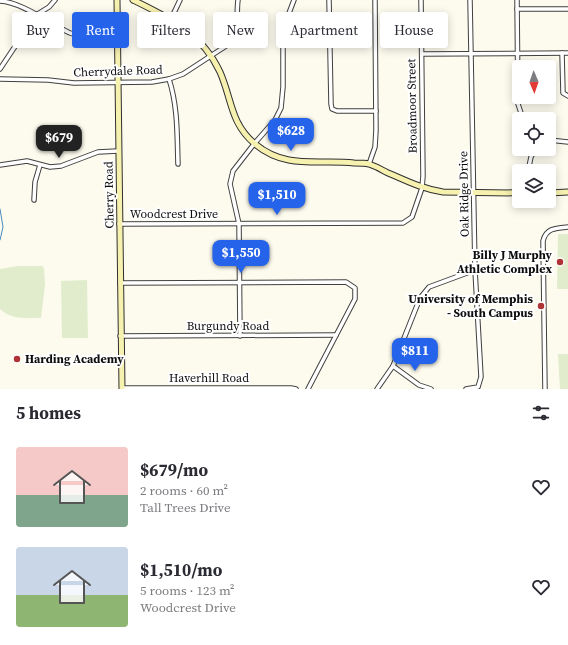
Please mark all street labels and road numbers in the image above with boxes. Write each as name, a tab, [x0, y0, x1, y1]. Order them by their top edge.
street label: Broadmoor Street	[403, 58, 421, 154]
street label: Cherrydale Road	[73, 61, 163, 81]
street label: Oak Ridge Drive	[455, 151, 473, 237]
street label: Cherry Road	[100, 161, 118, 229]
street label: Woodcrest Drive	[130, 206, 218, 222]
street label: Burgundy Road	[187, 318, 269, 334]
street label: Haverhill Road	[169, 370, 249, 386]

